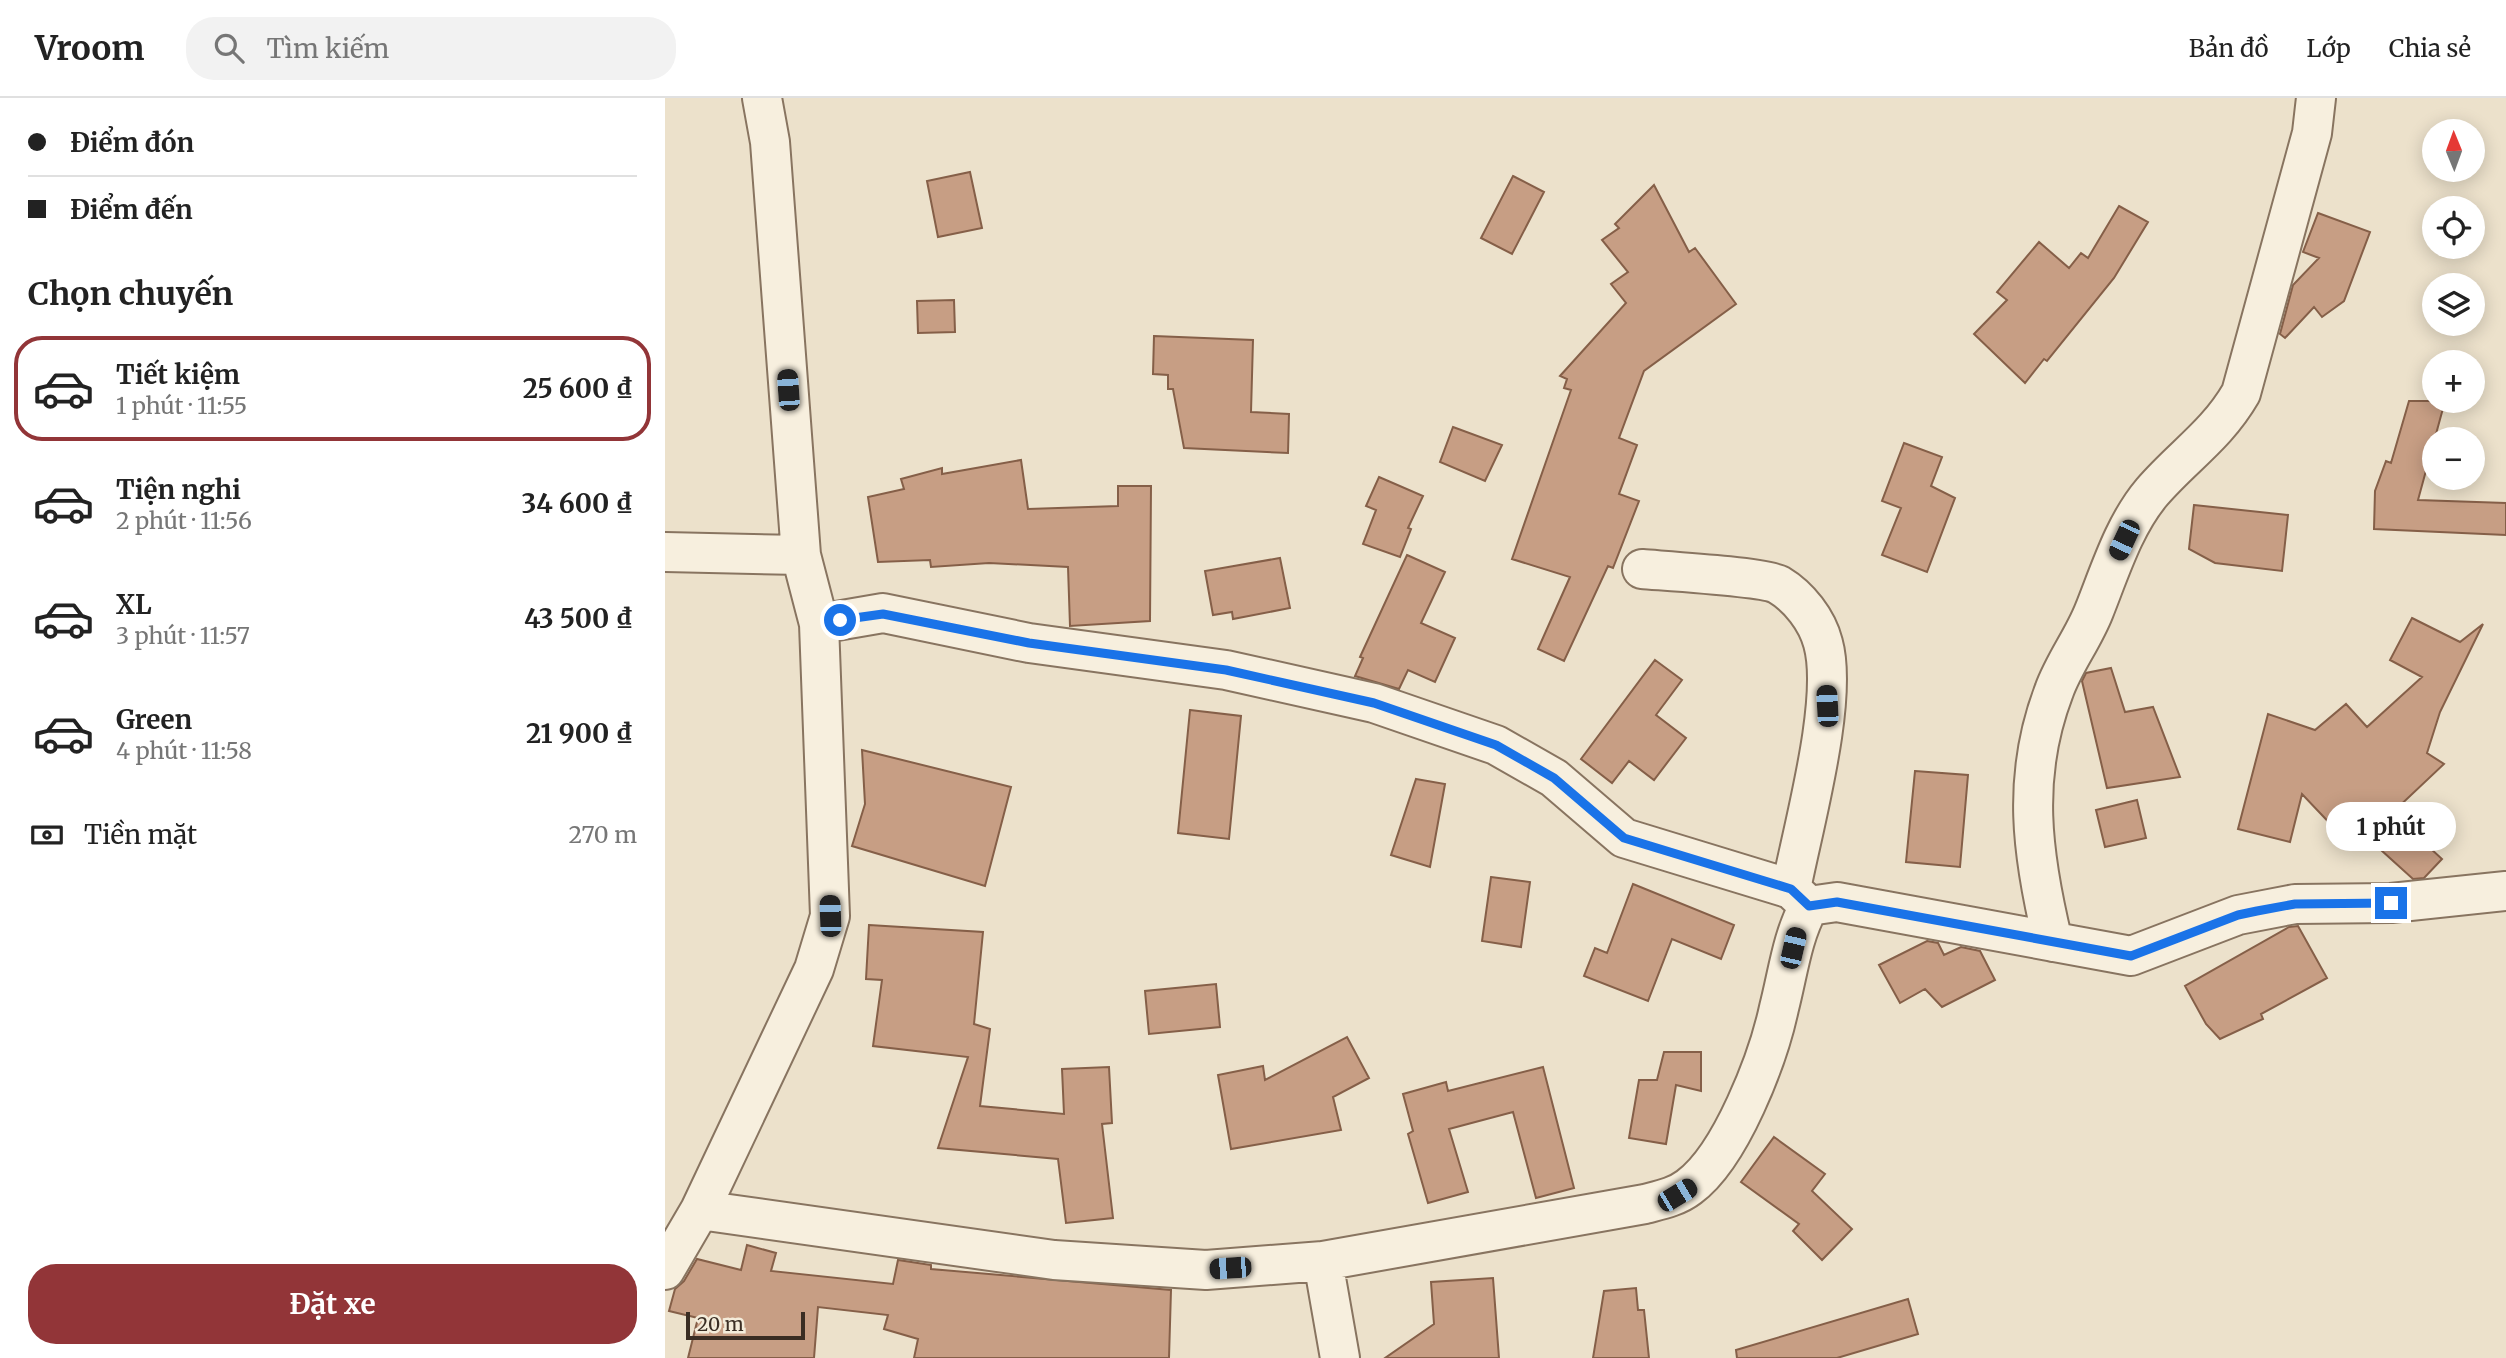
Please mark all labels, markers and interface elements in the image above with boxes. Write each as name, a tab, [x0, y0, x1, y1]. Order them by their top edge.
search box	[186, 17, 676, 80]
text: Vroom	[35, 28, 144, 69]
icon: search	[210, 29, 248, 67]
text: Tìm kiếm	[266, 32, 389, 65]
text: Bản đồ	[2189, 33, 2269, 64]
text: Lớp	[2307, 33, 2351, 64]
text: Chia sẻ	[2389, 33, 2471, 64]
north arrow	[2422, 119, 2485, 182]
map controls	[2422, 119, 2485, 490]
text: Điểm đón	[70, 126, 194, 159]
text: Điểm đến	[70, 193, 193, 226]
button: locate	[2422, 196, 2485, 259]
button: layers	[2422, 273, 2485, 336]
text: Chọn chuyến	[28, 274, 233, 314]
button: +	[2422, 350, 2485, 413]
icon: car	[32, 357, 95, 420]
text: Tiết kiệm	[116, 358, 240, 391]
car	[777, 368, 800, 412]
text: 25 600 ₫	[523, 372, 633, 405]
text: 1 phút · 11:55	[116, 391, 247, 420]
button: −	[2422, 427, 2485, 490]
icon: car	[32, 472, 95, 535]
text: Tiện nghi	[116, 473, 241, 506]
text: 34 600 ₫	[522, 487, 633, 520]
text: 2 phút · 11:56	[116, 506, 252, 535]
car	[2106, 517, 2143, 563]
icon: car	[32, 587, 95, 650]
text: XL	[116, 588, 152, 621]
text: 43 500 ₫	[524, 602, 633, 635]
route start	[824, 604, 856, 636]
text: 3 phút · 11:57	[116, 621, 250, 650]
car	[1816, 684, 1839, 728]
icon: car	[32, 702, 95, 765]
text: Green	[116, 703, 192, 736]
text: 21 900 ₫	[526, 717, 633, 750]
text: 4 phút · 11:58	[116, 736, 252, 765]
callout: 1 phút	[2326, 802, 2456, 850]
text: 1 phút	[2356, 812, 2426, 841]
icon: cash	[28, 816, 66, 854]
text: Tiền mặt	[84, 818, 197, 851]
text: 270 m	[569, 820, 637, 849]
route end	[2375, 887, 2407, 919]
car	[819, 895, 842, 937]
car	[1779, 925, 1808, 971]
car	[1654, 1175, 1701, 1215]
car	[1209, 1256, 1252, 1280]
button: Đặt xe	[28, 1264, 637, 1344]
scale bar	[686, 1309, 805, 1341]
text: 20 m	[697, 1312, 744, 1336]

